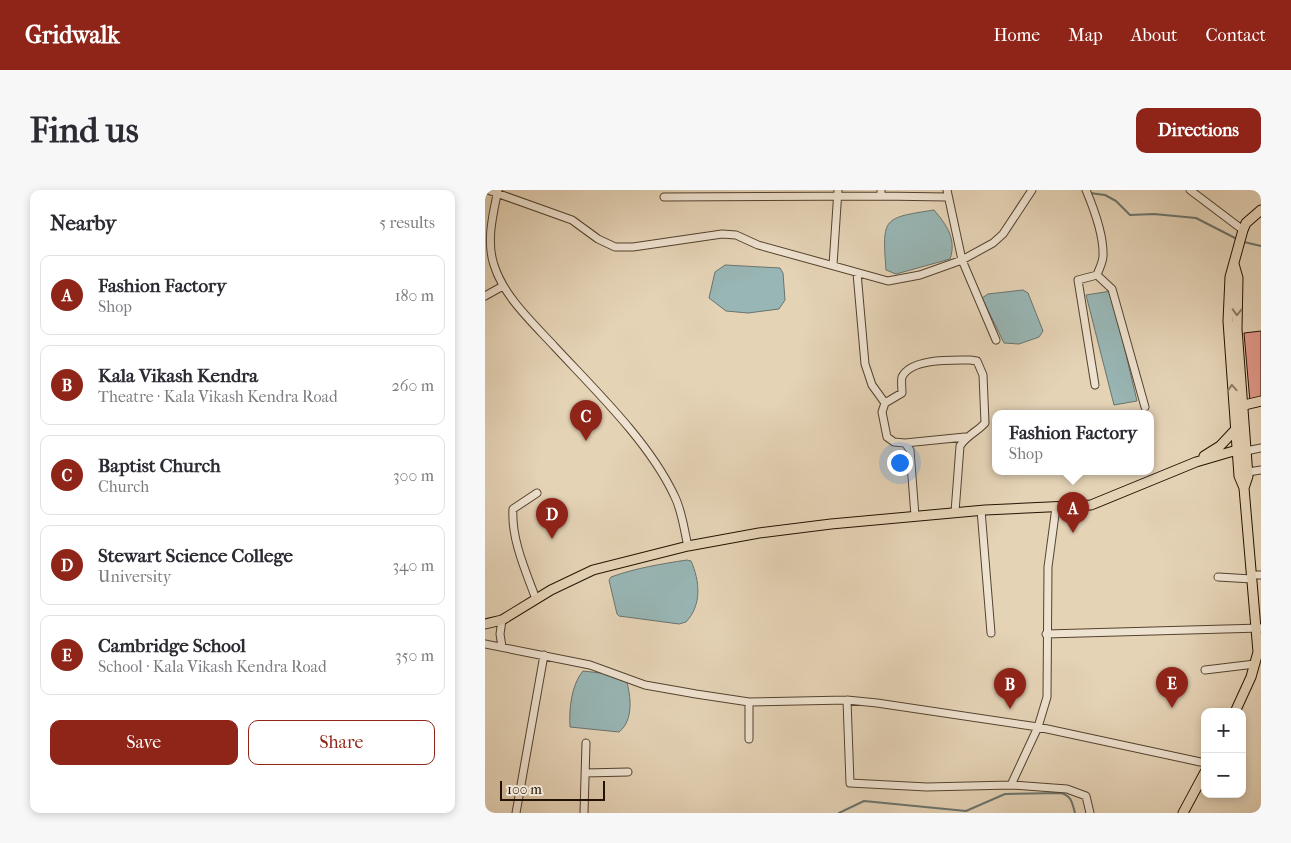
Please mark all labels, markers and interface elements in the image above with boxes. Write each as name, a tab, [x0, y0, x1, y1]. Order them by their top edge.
text: Gridwalk	[25, 21, 120, 49]
text: Home	[993, 25, 1040, 46]
text: Map	[1068, 25, 1103, 46]
text: About	[1131, 25, 1177, 46]
text: Contact	[1205, 25, 1266, 46]
button: Directions	[1136, 108, 1261, 153]
text: Find us	[30, 110, 139, 151]
text: Nearby	[50, 211, 116, 235]
text: 5 results	[379, 213, 435, 232]
text: Fashion Factory	[98, 275, 226, 297]
text: A	[62, 286, 72, 305]
text: 180 m	[395, 286, 434, 305]
text: Shop	[98, 297, 132, 316]
one-way arrow	[1232, 308, 1242, 316]
text: Kala Vikash Kendra	[98, 365, 258, 387]
text: B	[62, 376, 72, 395]
text: 260 m	[392, 376, 434, 395]
one-way arrow	[1227, 384, 1238, 392]
text: Theatre · Kala Vikash Kendra Road	[98, 387, 338, 406]
pin: C	[570, 400, 602, 441]
popup	[992, 410, 1154, 475]
text: Fashion Factory	[1009, 422, 1137, 444]
text: Shop	[1009, 444, 1043, 463]
your location	[887, 450, 913, 476]
text: Baptist Church	[98, 455, 221, 477]
text: C	[62, 466, 72, 485]
text: 300 m	[393, 466, 434, 485]
text: Church	[98, 477, 149, 496]
pin: A	[1057, 492, 1089, 533]
pin: D	[536, 498, 568, 539]
text: Stewart Science College	[98, 545, 293, 567]
text: D	[61, 556, 73, 575]
text: 340 m	[392, 556, 434, 575]
text: University	[98, 567, 171, 586]
text: Cambridge School	[98, 635, 246, 657]
text: E	[62, 646, 72, 665]
text: 350 m	[395, 646, 434, 665]
text: School · Kala Vikash Kendra Road	[98, 657, 327, 676]
pin: E	[1156, 667, 1188, 708]
pin: B	[994, 668, 1026, 709]
map controls	[1201, 708, 1246, 798]
button: +	[1201, 708, 1246, 753]
button: Save	[50, 720, 238, 765]
button: Share	[248, 720, 435, 765]
button: −	[1201, 753, 1246, 798]
scale bar	[500, 778, 605, 801]
text: 100 m	[507, 781, 542, 798]

